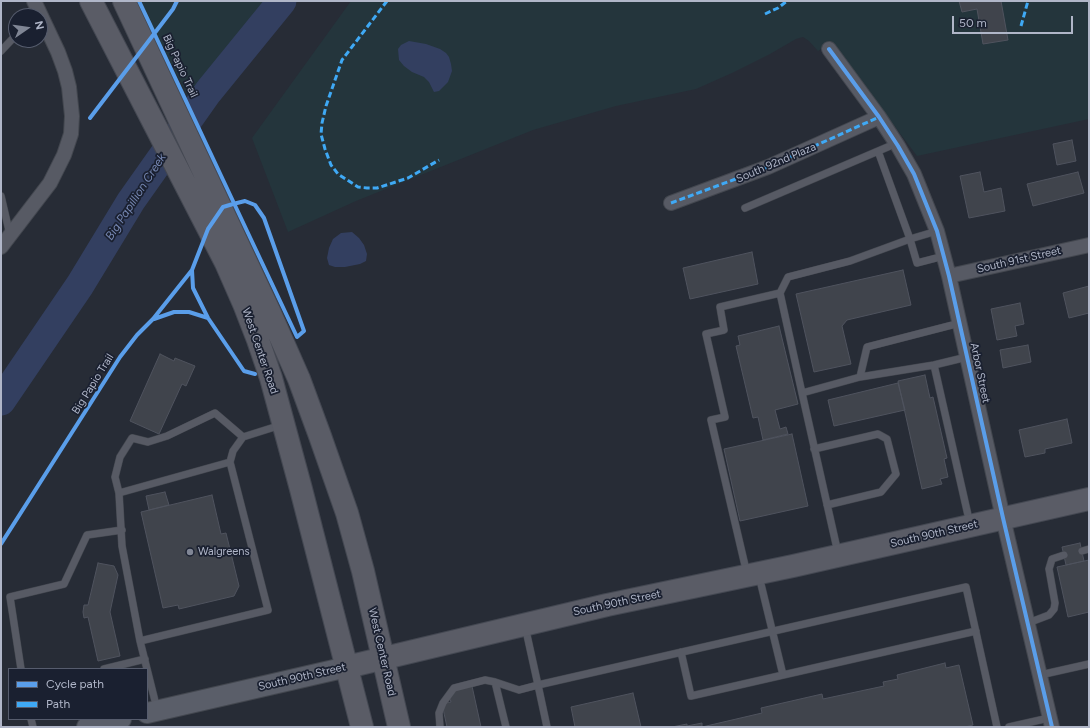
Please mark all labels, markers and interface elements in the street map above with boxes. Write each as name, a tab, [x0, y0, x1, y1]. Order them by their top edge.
north arrow	[8, 8, 48, 48]
scale bar	[954, 8, 1075, 34]
text: 50 m	[959, 16, 987, 30]
text: N	[32, 20, 46, 31]
street label: Big Papio Trail	[160, 32, 200, 100]
street label: South 92nd Plaza	[734, 140, 818, 186]
water label: Big Papillion Creek	[103, 151, 169, 243]
street label: South 91st Street	[976, 244, 1062, 276]
street label: West Center Road	[239, 306, 281, 396]
street label: Arbor Street	[967, 342, 993, 404]
street label: Big Papio Trail	[69, 352, 117, 416]
street label: South 90th Street	[889, 518, 979, 550]
place label: Walgreens	[198, 545, 250, 559]
marker: Walgreens	[185, 547, 195, 557]
street label: South 90th Street	[572, 587, 662, 619]
street label: West Center Road	[365, 607, 399, 697]
street label: South 90th Street	[257, 661, 347, 693]
legend	[8, 668, 148, 720]
text: Cycle path	[46, 677, 104, 691]
text: Path	[46, 697, 70, 711]

